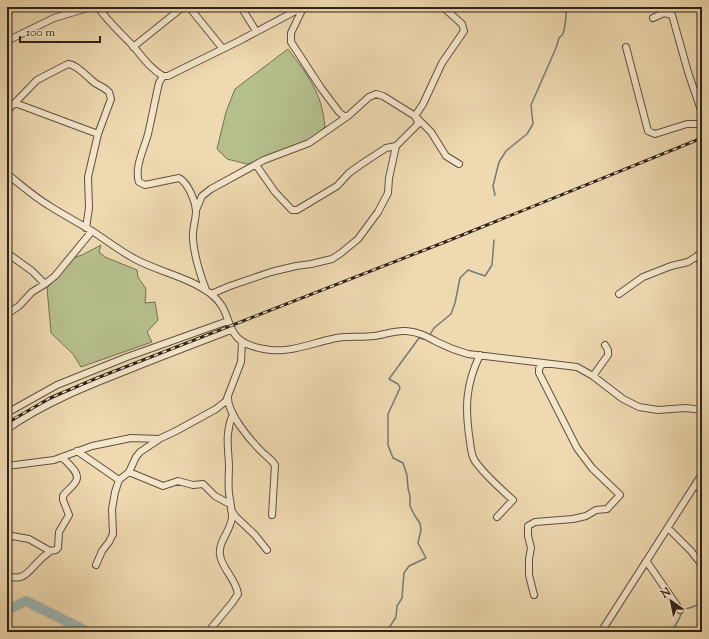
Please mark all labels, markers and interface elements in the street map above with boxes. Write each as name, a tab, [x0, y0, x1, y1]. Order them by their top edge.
scale bar	[20, 18, 100, 44]
text: 100 m	[26, 24, 55, 42]
north arrow	[651, 581, 691, 621]
text: N	[657, 584, 674, 603]

